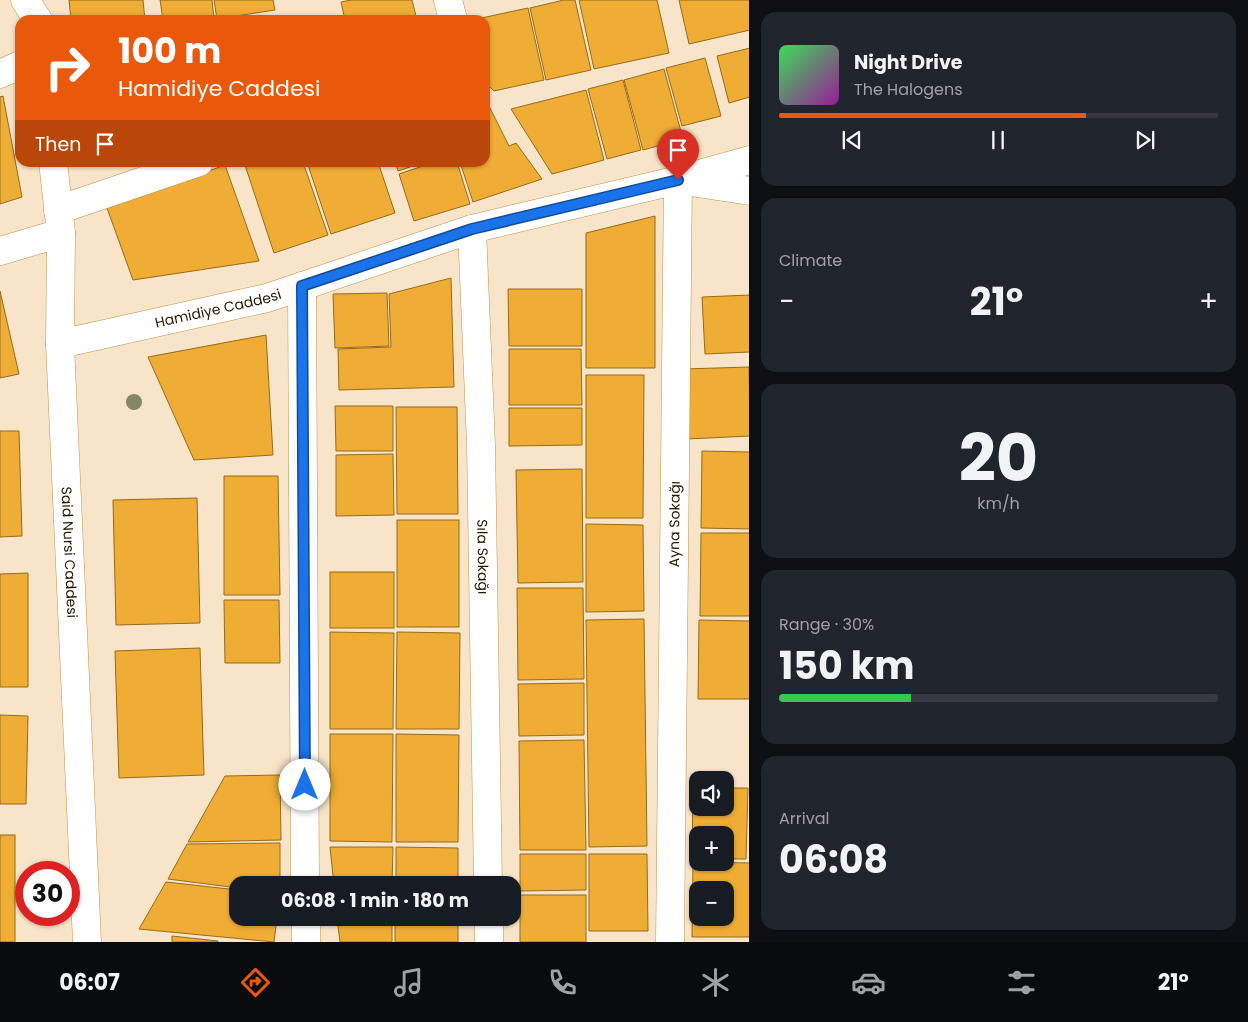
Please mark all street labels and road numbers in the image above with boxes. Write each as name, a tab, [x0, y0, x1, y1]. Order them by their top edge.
street label: Hamidiye Caddesi	[153, 284, 284, 333]
street label: Ayna Sokağı	[664, 481, 685, 567]
street label: Said Nursi Caddesi	[56, 486, 82, 619]
street label: Sıla Sokağı	[472, 519, 493, 595]

